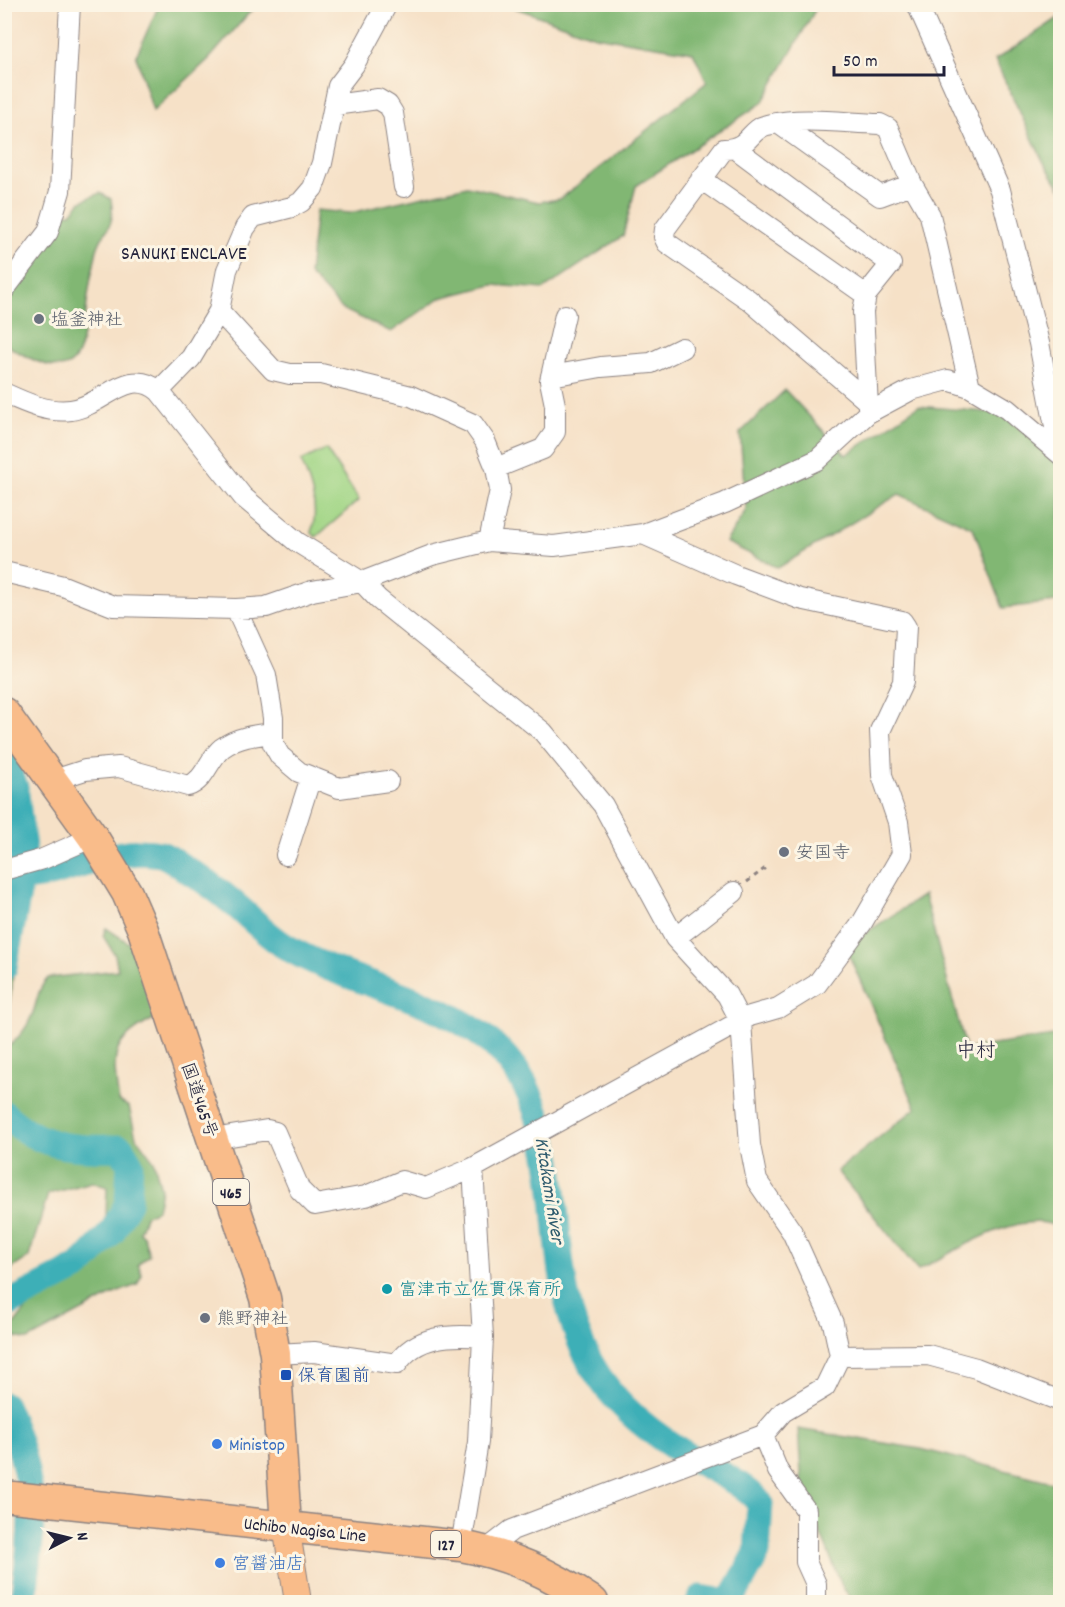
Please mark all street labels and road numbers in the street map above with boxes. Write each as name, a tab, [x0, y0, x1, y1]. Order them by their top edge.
street label: 国道465号	[173, 1060, 222, 1142]
road number: 465	[213, 1179, 249, 1205]
street label: Uchibo Nagisa Line	[242, 1513, 367, 1550]
road number: 127	[431, 1531, 461, 1557]

